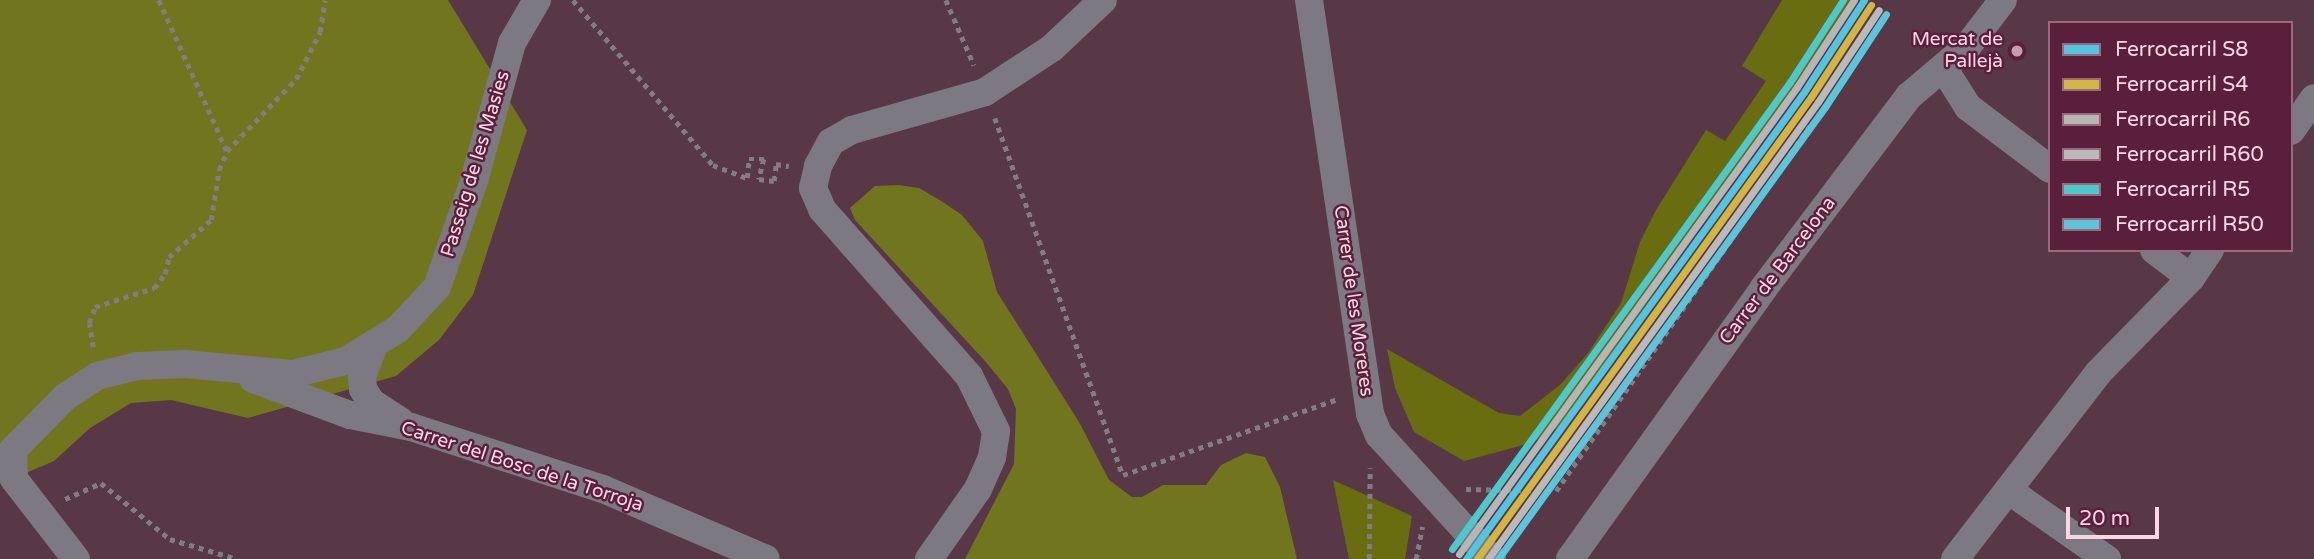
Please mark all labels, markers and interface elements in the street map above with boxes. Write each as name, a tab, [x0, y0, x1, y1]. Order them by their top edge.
legend	[2048, 21, 2293, 252]
place label: Mercat de Pallejà	[1912, 29, 2003, 73]
text: Ferrocarril S8	[2115, 37, 2248, 62]
marker: Mercat de Pallejà	[2009, 43, 2025, 59]
street label: Passeig de les Masies	[437, 68, 515, 260]
text: Ferrocarril S4	[2115, 72, 2248, 97]
text: Ferrocarril R6	[2115, 107, 2251, 132]
text: Ferrocarril R60	[2115, 142, 2264, 167]
text: Ferrocarril R5	[2115, 177, 2251, 202]
street label: Carrer de Barcelona	[1715, 193, 1841, 349]
street label: Carrer de les Moreres	[1328, 204, 1378, 398]
text: Ferrocarril R50	[2115, 212, 2264, 237]
street label: Carrer del Bosc de la Torroja	[398, 417, 646, 517]
scale bar	[2069, 492, 2162, 536]
text: 20 m	[2079, 506, 2130, 531]

